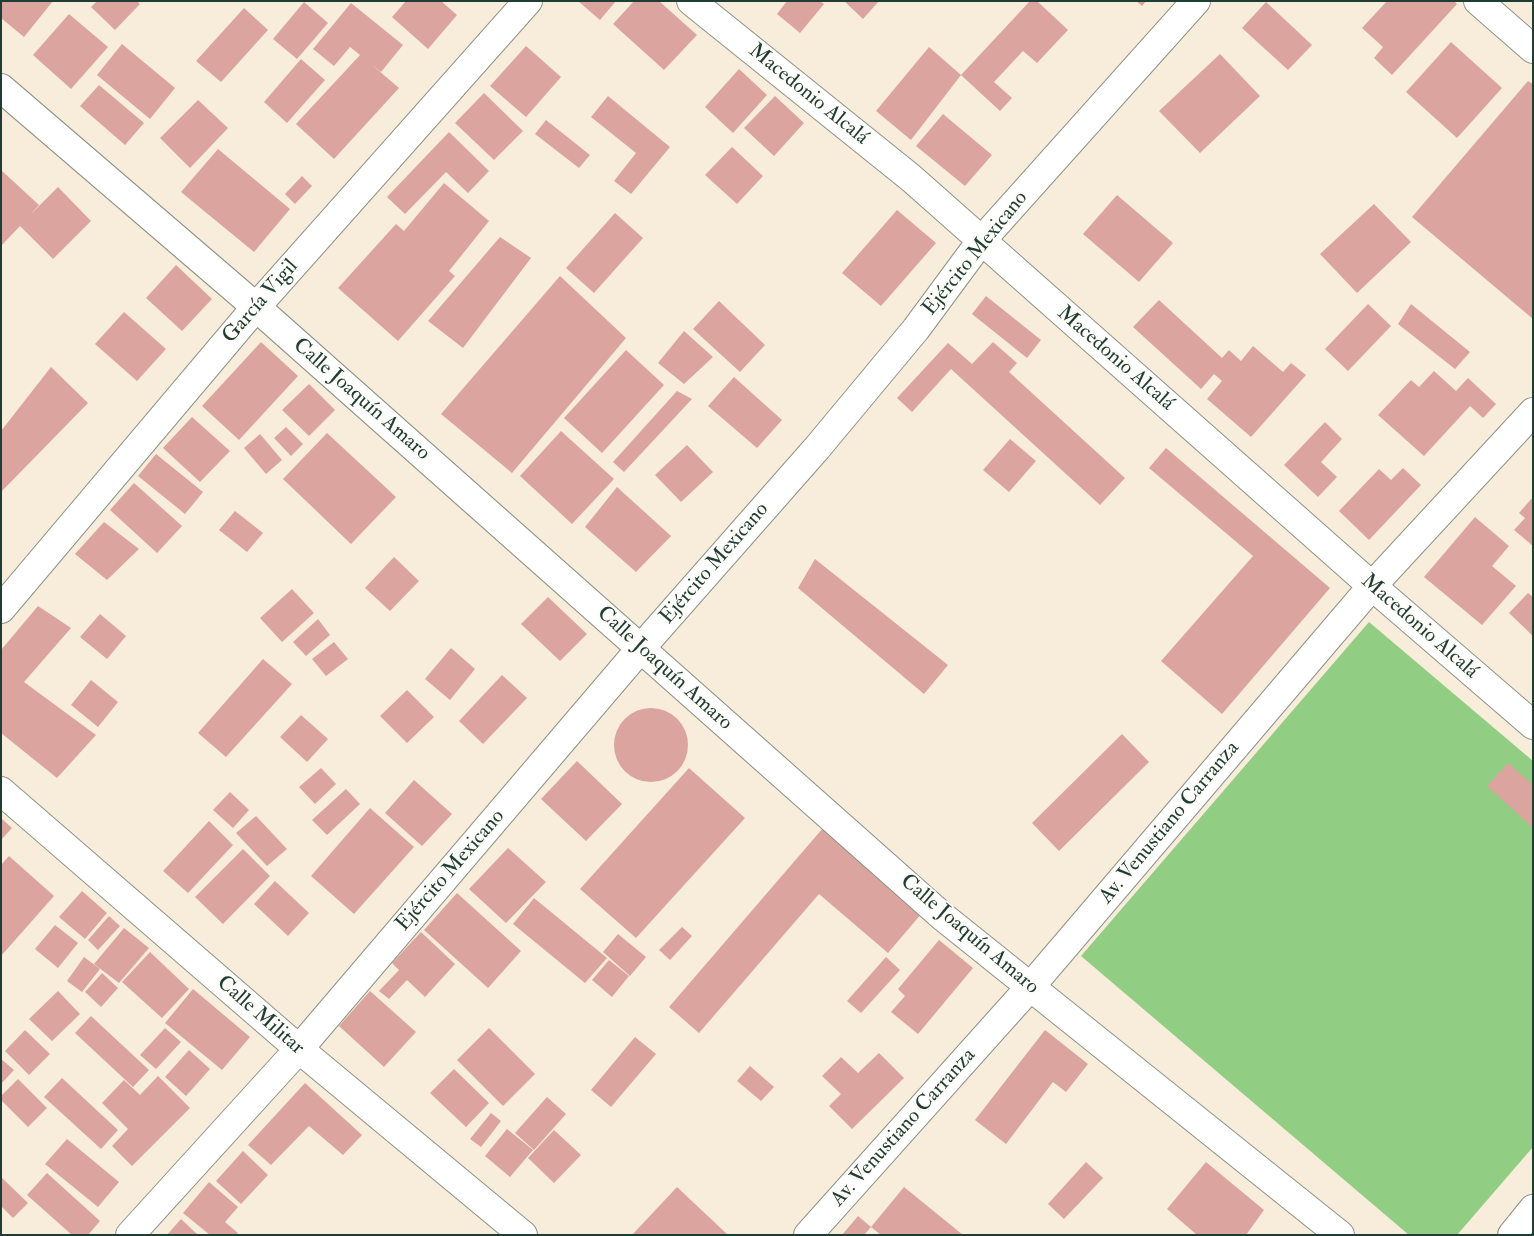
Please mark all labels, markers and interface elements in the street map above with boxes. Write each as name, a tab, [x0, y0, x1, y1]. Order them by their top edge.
street label: Macedonio Alcalá	[743, 39, 873, 151]
street label: Ejército Mexicano	[918, 187, 1034, 321]
street label: García Vigil	[218, 255, 304, 349]
street label: Macedonio Alcalá	[1051, 301, 1179, 417]
street label: Calle Joaquín Amaro	[287, 334, 435, 466]
street label: Ejército Mexicano	[655, 498, 775, 630]
street label: Macedonio Alcalá	[1355, 569, 1483, 685]
street label: Calle Joaquín Amaro	[591, 602, 737, 736]
street label: Av. Venustiano Carranza	[1095, 737, 1245, 909]
street label: Ejército Mexicano	[391, 805, 511, 937]
street label: Calle Joaquín Amaro	[894, 870, 1044, 1000]
street label: Calle Militar	[211, 971, 309, 1061]
street label: Av. Venustiano Carranza	[826, 1044, 982, 1212]

